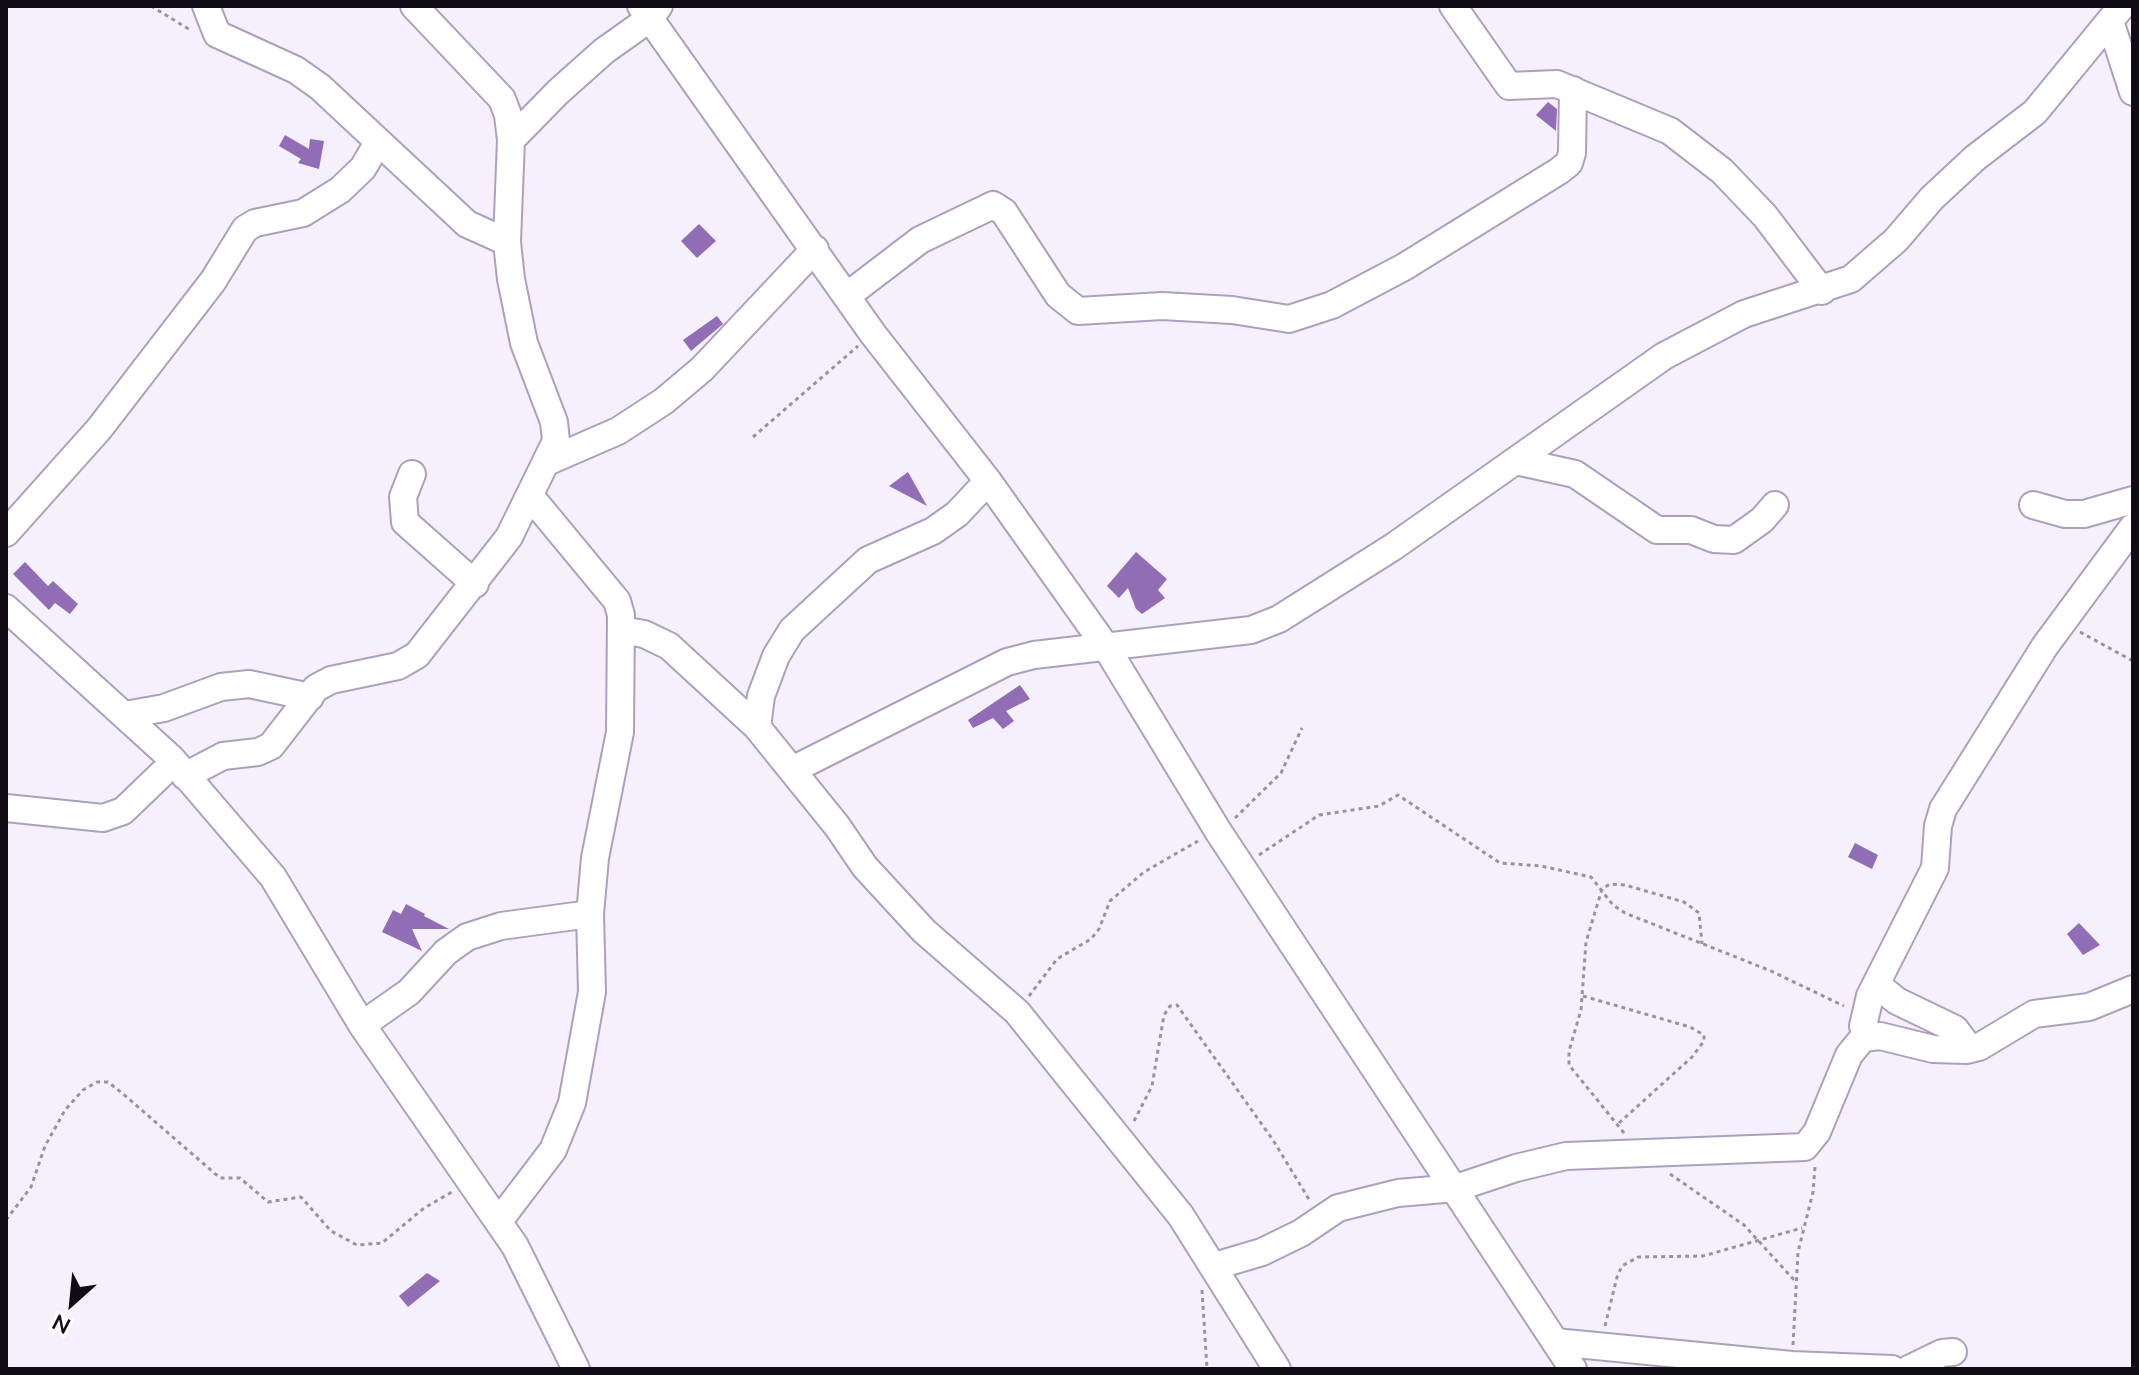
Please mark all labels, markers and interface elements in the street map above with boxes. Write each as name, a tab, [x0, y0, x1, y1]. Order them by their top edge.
north arrow	[32, 1263, 112, 1343]
text: N	[47, 1308, 75, 1341]

